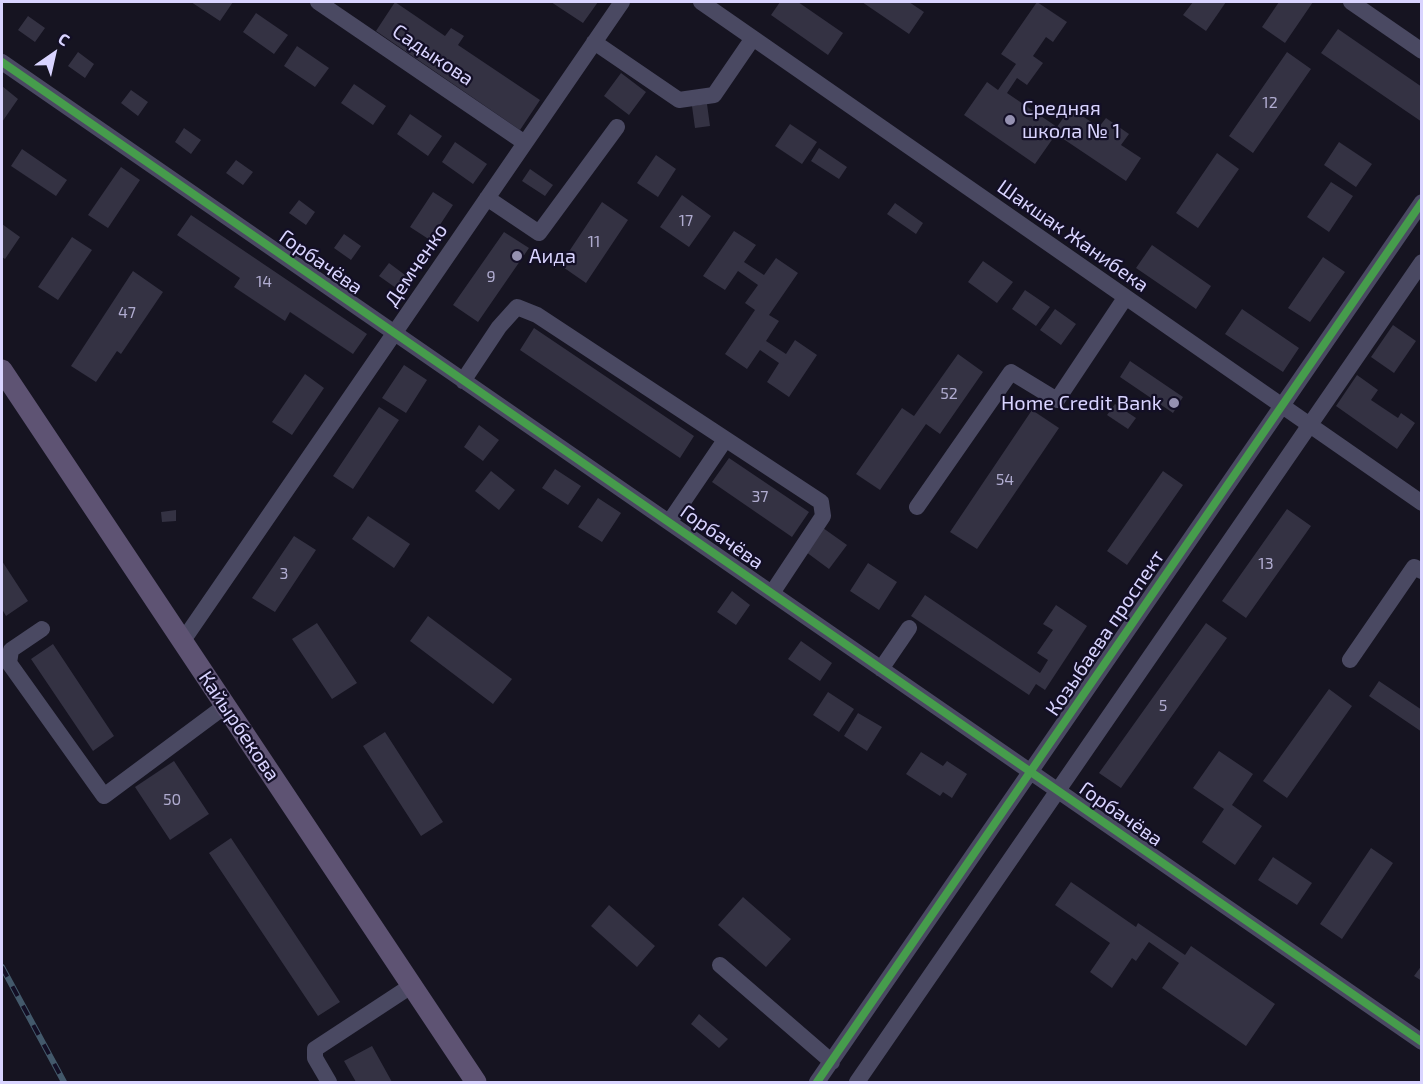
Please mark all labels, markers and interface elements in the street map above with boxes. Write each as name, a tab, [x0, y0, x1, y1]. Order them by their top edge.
street label: Садыкова	[388, 19, 478, 91]
north arrow	[24, 24, 84, 84]
text: С	[55, 28, 74, 49]
house number: 12	[1262, 93, 1278, 113]
place label: Средняя школа № 1	[1022, 96, 1121, 143]
marker: Средняя школа № 1	[1003, 113, 1017, 127]
street label: Шакшак Жанибека	[993, 175, 1153, 297]
house number: 17	[679, 211, 693, 231]
street label: Демченко	[380, 219, 452, 311]
street label: Горбачёва	[275, 225, 367, 299]
house number: 11	[588, 232, 600, 252]
place label: Аида	[529, 244, 576, 268]
marker: Аида	[510, 249, 524, 263]
house number: 9	[486, 267, 496, 287]
house number: 14	[256, 272, 272, 292]
house number: 47	[118, 303, 136, 323]
house number: 52	[940, 384, 958, 404]
place label: Home Credit Bank	[1001, 391, 1162, 415]
marker: Home Credit Bank	[1167, 396, 1181, 410]
house number: 54	[996, 470, 1014, 490]
house number: 37	[751, 487, 769, 507]
street label: Горбачёва	[676, 500, 768, 574]
street label: Козыбаева проспект	[1041, 546, 1169, 720]
house number: 13	[1258, 554, 1274, 574]
house number: 3	[280, 564, 288, 584]
street label: Кайырбекова	[193, 667, 285, 785]
house number: 5	[1159, 696, 1167, 716]
street label: Горбачёва	[1075, 777, 1167, 851]
house number: 50	[163, 790, 181, 810]

